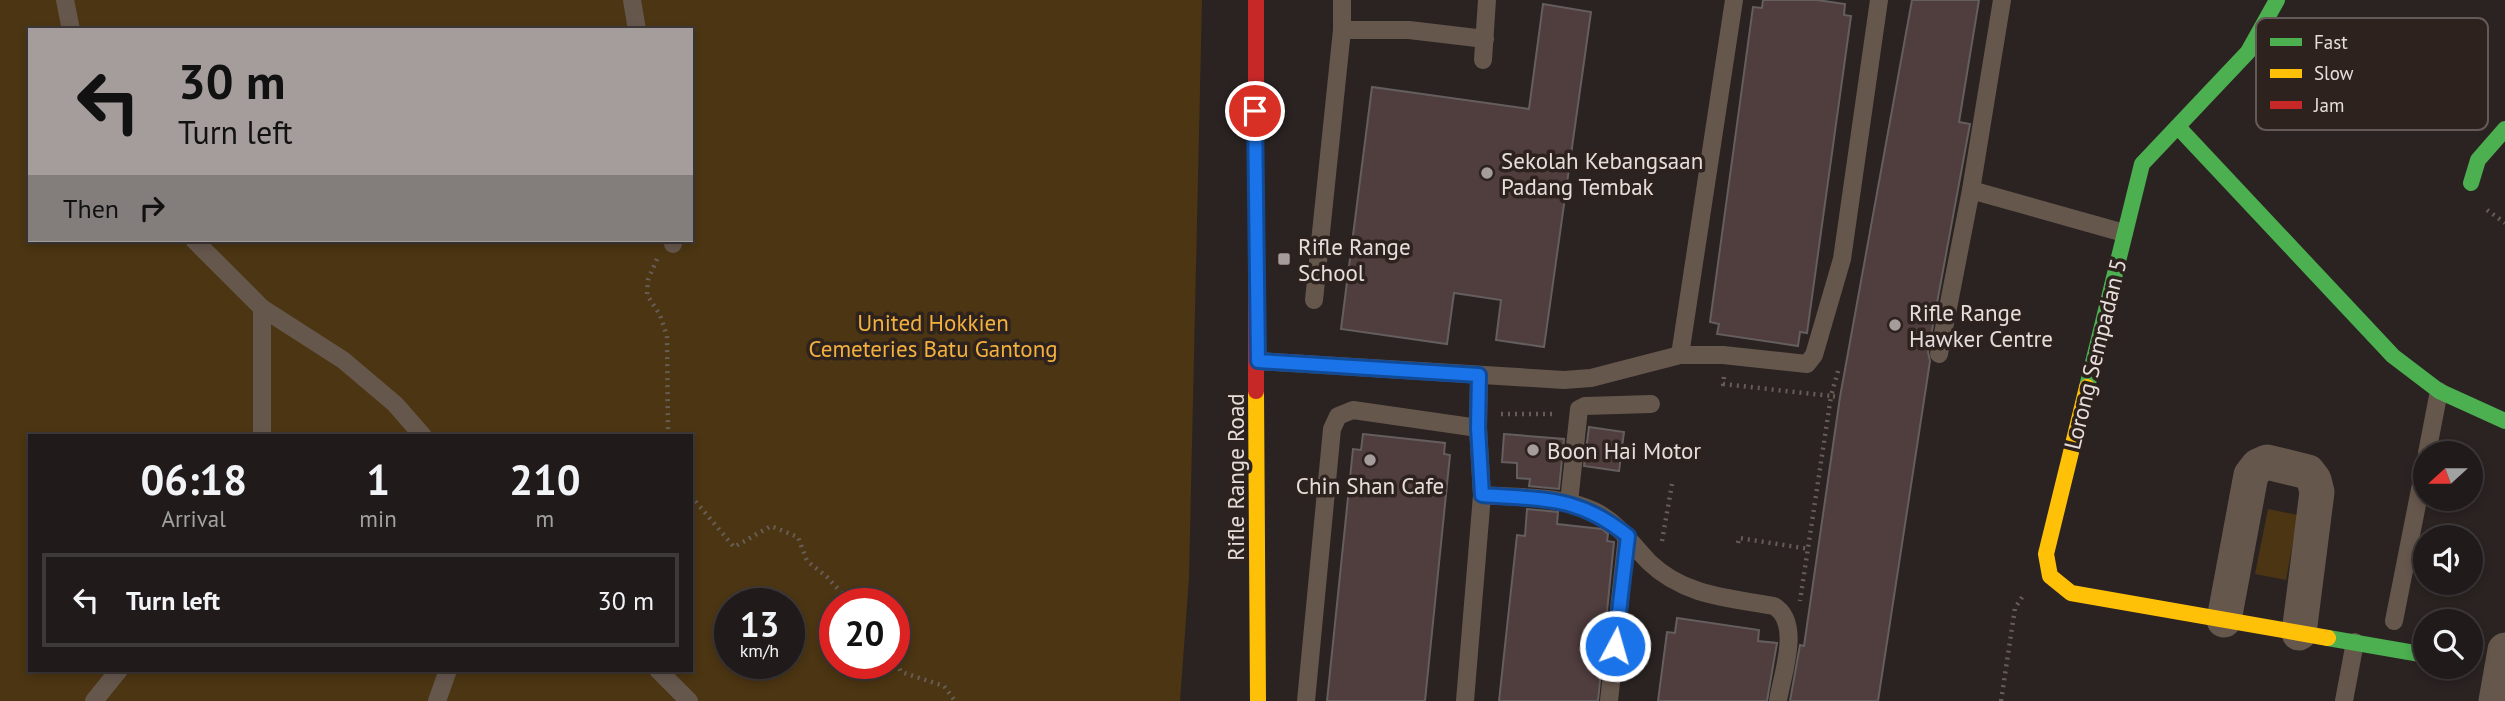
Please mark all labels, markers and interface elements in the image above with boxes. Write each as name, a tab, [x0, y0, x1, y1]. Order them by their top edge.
legend	[2256, 18, 2488, 130]
text: Fast	[2314, 30, 2348, 54]
text: 30 m	[178, 49, 285, 113]
icon: left	[63, 56, 154, 147]
text: Slow	[2314, 61, 2354, 85]
pin	[1225, 81, 1285, 141]
icon: arrive	[1236, 92, 1274, 130]
text: Jam	[2313, 93, 2344, 117]
text: Turn left	[178, 111, 293, 153]
place label: Sekolah Kebangsaan Padang Tembak	[1501, 146, 1703, 201]
marker: Sekolah Kebangsaan Padang Tembak	[1479, 165, 1495, 181]
icon: right	[133, 189, 171, 227]
text: Then	[63, 192, 119, 225]
place label: Rifle Range School	[1298, 232, 1411, 287]
marker: Rifle Range School	[1276, 251, 1292, 267]
street label: Lorong Sempadan 5	[2057, 256, 2133, 452]
place label: Rifle Range Hawker Centre	[1909, 298, 2053, 353]
park label: United Hokkien Cemeteries Batu Gantong	[808, 308, 1058, 363]
marker: Rifle Range Hawker Centre	[1887, 317, 1903, 333]
street label: Rifle Range Road	[1221, 393, 1250, 561]
place label: Boon Hai Motor	[1547, 436, 1701, 465]
north arrow	[2413, 441, 2483, 511]
map controls	[2413, 441, 2483, 679]
marker: Boon Hai Motor	[1525, 442, 1541, 458]
text: 06:18	[140, 452, 247, 507]
text: 1	[366, 452, 390, 507]
text: 210	[509, 452, 581, 507]
marker: Chin Shan Cafe	[1362, 452, 1378, 468]
place label: Chin Shan Cafe	[1296, 471, 1444, 500]
text: Arrival	[161, 504, 226, 533]
text: min	[359, 504, 397, 533]
text: m	[536, 504, 554, 533]
button: sound	[2413, 525, 2483, 595]
icon: left	[67, 581, 105, 619]
text: Turn left	[126, 584, 220, 617]
text: 30 m	[598, 584, 654, 617]
speed limit sign: 20	[819, 588, 910, 679]
text: 13	[740, 601, 779, 647]
position arrow	[1578, 609, 1652, 683]
button: search	[2413, 609, 2483, 679]
text: km/h	[740, 639, 779, 662]

